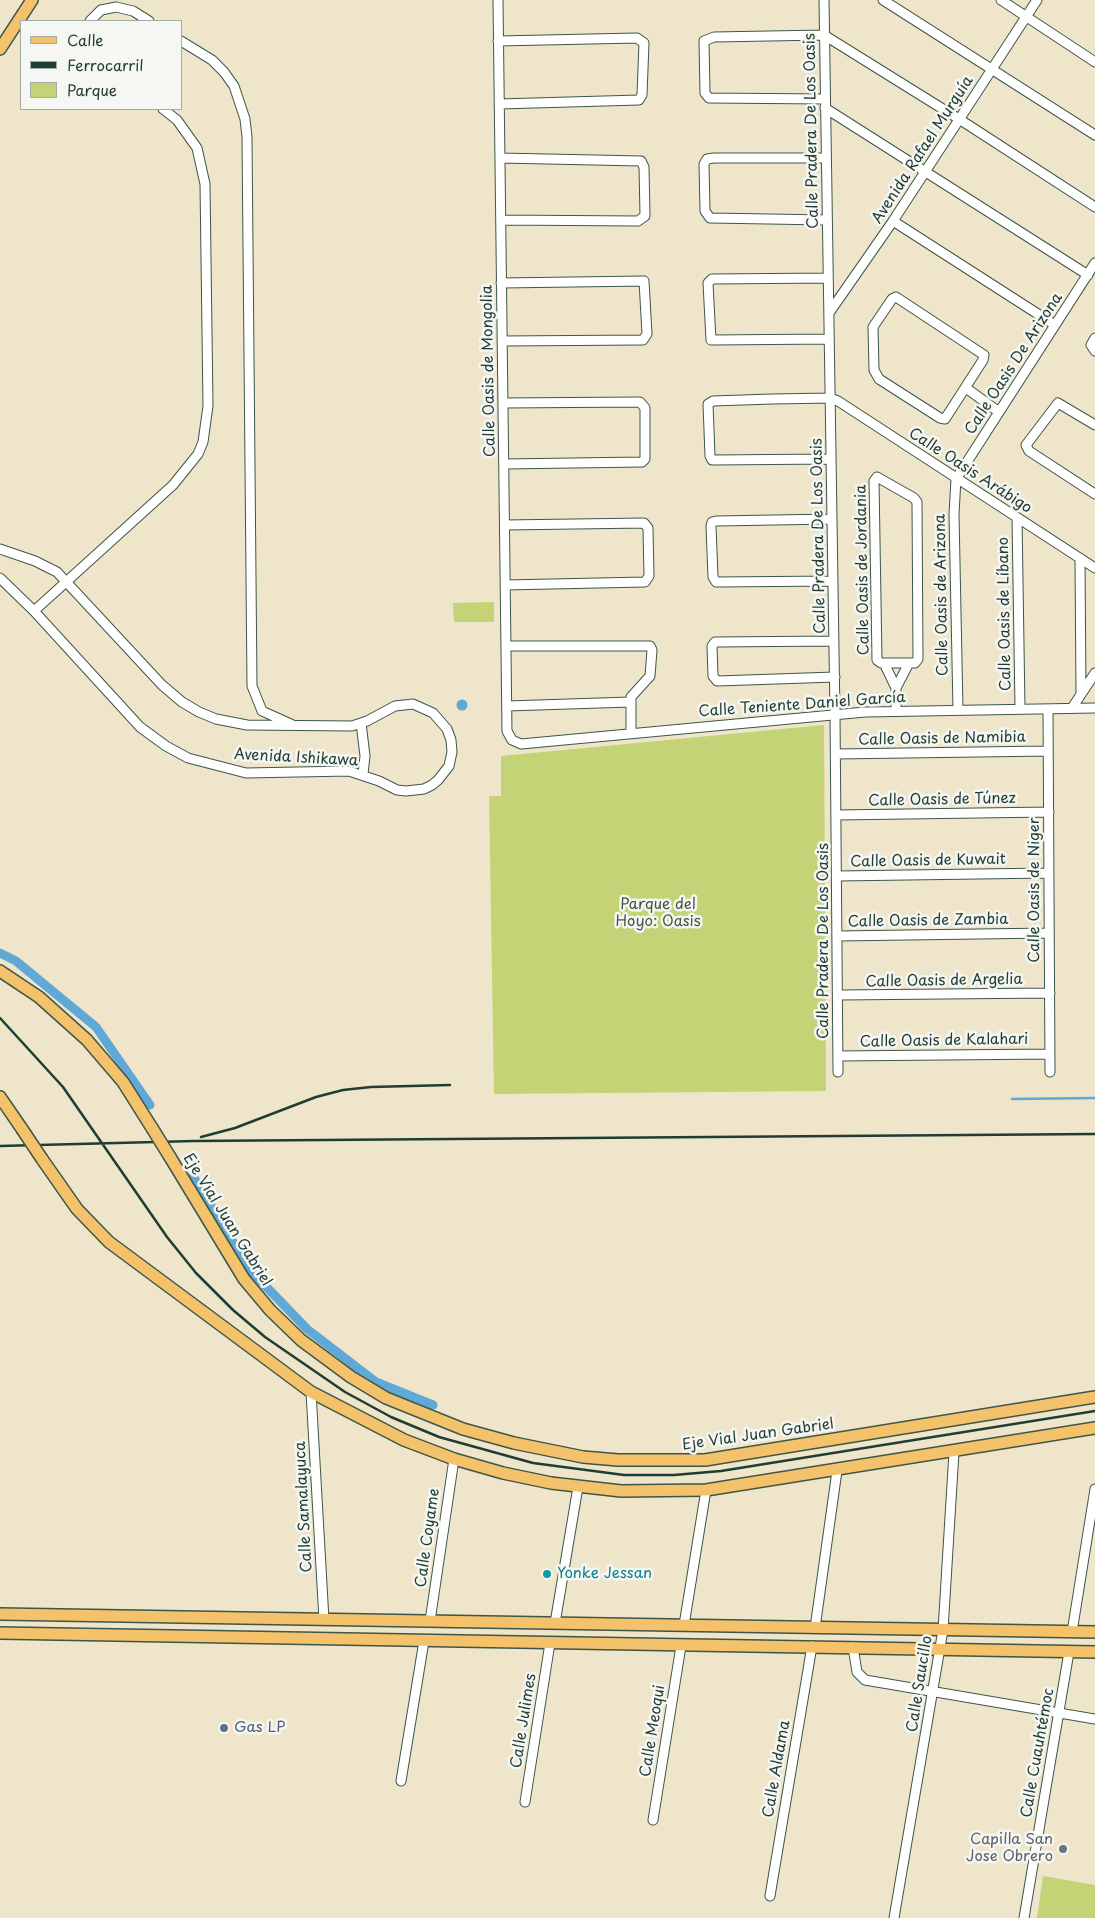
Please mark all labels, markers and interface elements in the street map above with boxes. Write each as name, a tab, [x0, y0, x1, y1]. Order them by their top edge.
legend	[20, 20, 182, 110]
text: Calle	[67, 28, 104, 51]
street label: Calle Pradera De Los Oasis	[801, 33, 823, 229]
text: Ferrocarril	[67, 53, 144, 76]
street label: Avenida Rafael Murguía	[869, 73, 977, 227]
text: Parque	[67, 78, 117, 101]
street label: Calle Oasis de Mongolia	[478, 285, 500, 457]
street label: Calle Oasis De Arizona	[961, 290, 1067, 438]
street label: Calle Oasis Arábigo	[905, 424, 1035, 518]
street label: Calle Pradera De Los Oasis	[808, 438, 830, 634]
street label: Calle Oasis de Jordania	[853, 485, 873, 655]
street label: Calle Oasis de Arizona	[932, 514, 952, 676]
street label: Calle Oasis de Líbano	[995, 537, 1015, 691]
street label: Calle Teniente Daniel García	[698, 689, 906, 721]
street label: Calle Oasis de Namibia	[858, 729, 1026, 749]
street label: Avenida Ishikawa	[233, 746, 359, 770]
street label: Calle Oasis de Túnez	[868, 790, 1016, 810]
street label: Calle Oasis de Niger	[1026, 817, 1044, 963]
street label: Calle Pradera De Los Oasis	[815, 843, 833, 1039]
street label: Calle Oasis de Kuwait	[850, 851, 1006, 871]
park label: Parque del Hoyo: Oasis	[615, 896, 701, 931]
street label: Calle Oasis de Zambia	[847, 911, 1009, 931]
street label: Calle Oasis de Argelia	[865, 971, 1023, 991]
street label: Calle Oasis de Kalahari	[859, 1031, 1029, 1051]
street label: Eje Vial Juan Gabriel	[179, 1150, 275, 1290]
street label: Eje Vial Juan Gabriel	[681, 1415, 835, 1455]
street label: Calle Samalayuca	[292, 1441, 316, 1573]
street label: Calle Coyame	[412, 1487, 444, 1589]
place label: Yonke Jessan	[557, 1565, 652, 1583]
marker: Yonke Jessan	[541, 1568, 553, 1580]
street label: Calle Saucillo	[903, 1635, 937, 1733]
street label: Calle Julimes	[508, 1672, 540, 1770]
street label: Calle Meoqui	[637, 1684, 669, 1778]
street label: Calle Cuauhtémoc	[1018, 1687, 1058, 1819]
place label: Gas LP	[234, 1719, 285, 1737]
street label: Calle Aldama	[760, 1719, 794, 1819]
marker: Gas LP	[218, 1722, 230, 1734]
place label: Capilla San Jose Obrero	[966, 1831, 1053, 1866]
marker: Capilla San Jose Obrero	[1057, 1843, 1069, 1855]

